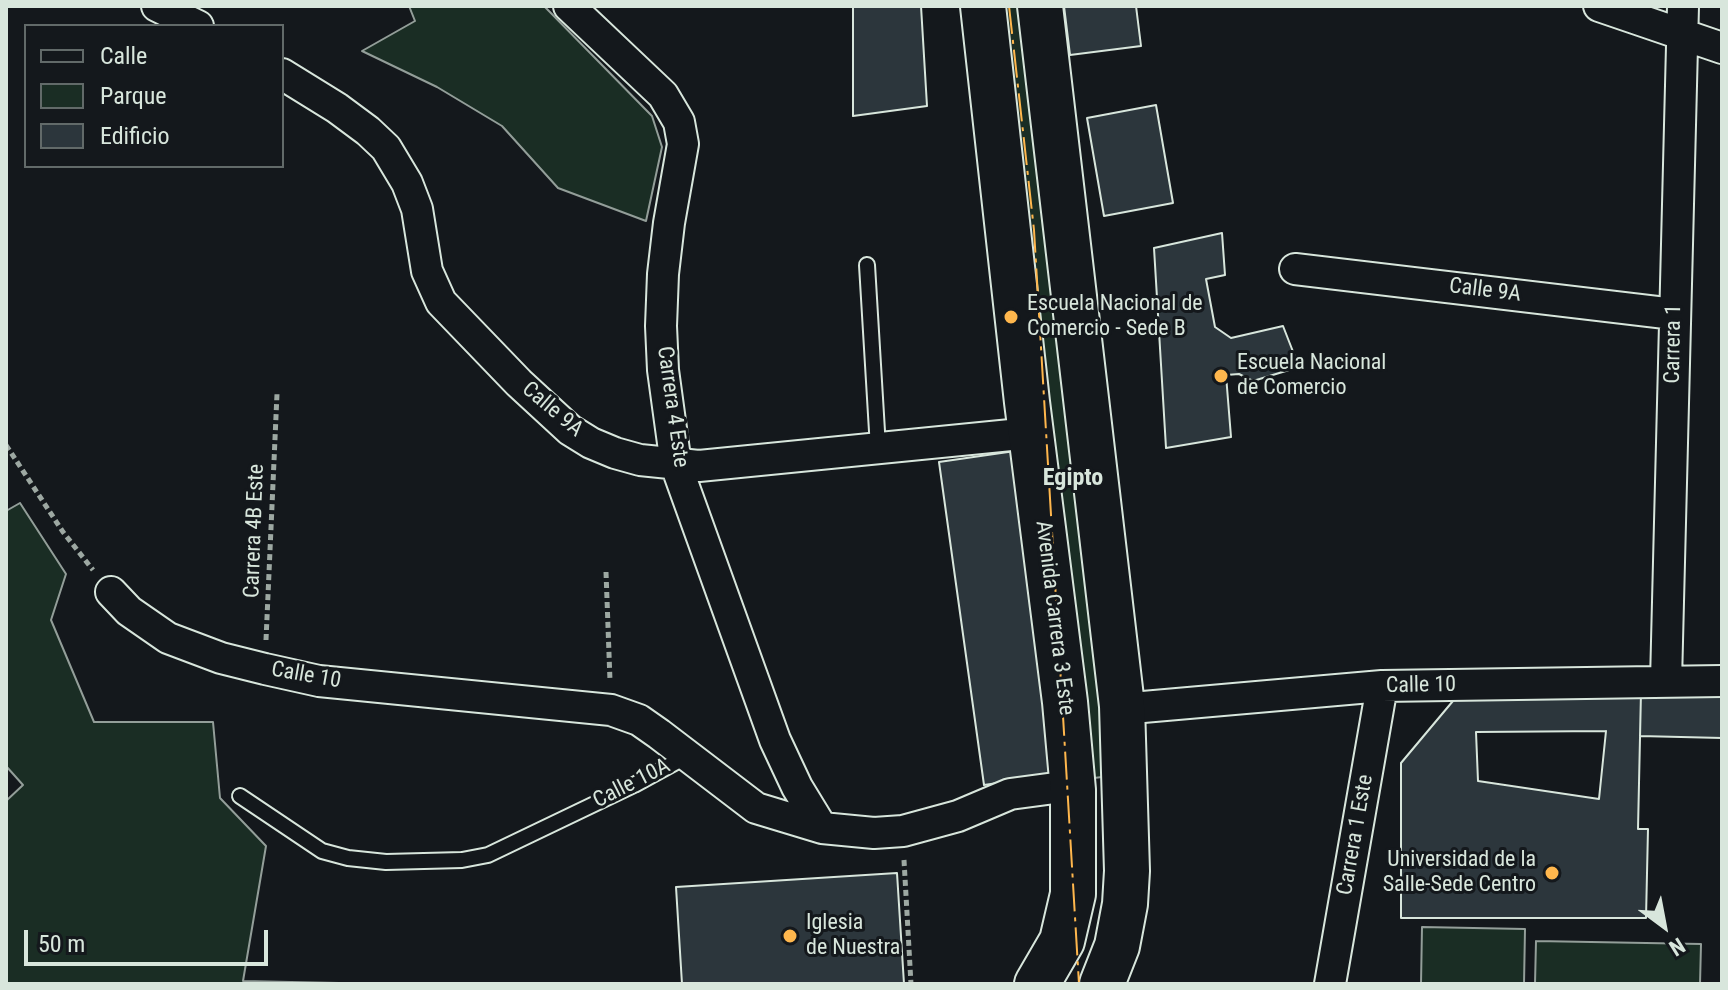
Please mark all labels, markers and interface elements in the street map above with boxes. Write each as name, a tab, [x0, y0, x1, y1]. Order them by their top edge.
legend	[24, 24, 284, 168]
text: Calle	[100, 42, 147, 70]
text: Parque	[100, 82, 167, 110]
text: Edificio	[100, 122, 170, 150]
street label: Calle 9A	[1448, 274, 1522, 308]
place label: Escuela Nacional de Comercio - Sede B	[1027, 291, 1203, 342]
street label: Carrera 1	[1660, 304, 1688, 384]
marker: Escuela Nacional de Comercio - Sede B	[1002, 308, 1020, 326]
street label: Carrera 4 Este	[650, 345, 694, 469]
place label: Escuela Nacional de Comercio	[1237, 350, 1386, 402]
marker: Escuela Nacional de Comercio	[1212, 367, 1230, 385]
street label: Calle 9A	[516, 377, 588, 443]
street label: Carrera 4B Este	[239, 464, 271, 598]
district label: Egipto	[1043, 465, 1103, 493]
street label: Avenida Carrera 3 Este	[1029, 519, 1079, 717]
street label: Calle 10	[269, 657, 343, 695]
street label: Calle 10	[1386, 672, 1456, 700]
street label: Calle 10A	[589, 753, 675, 815]
street label: Carrera 1 Este	[1332, 773, 1380, 897]
place label: Universidad de la Salle-Sede Centro	[1383, 847, 1536, 898]
marker: Universidad de la Salle-Sede Centro	[1543, 864, 1561, 882]
north arrow	[1624, 886, 1704, 966]
place label: Iglesia de Nuestra	[806, 910, 900, 962]
scale bar	[28, 914, 272, 964]
marker: Iglesia de Nuestra	[781, 927, 799, 945]
text: 50 m	[38, 930, 85, 958]
text: N	[1665, 933, 1689, 961]

